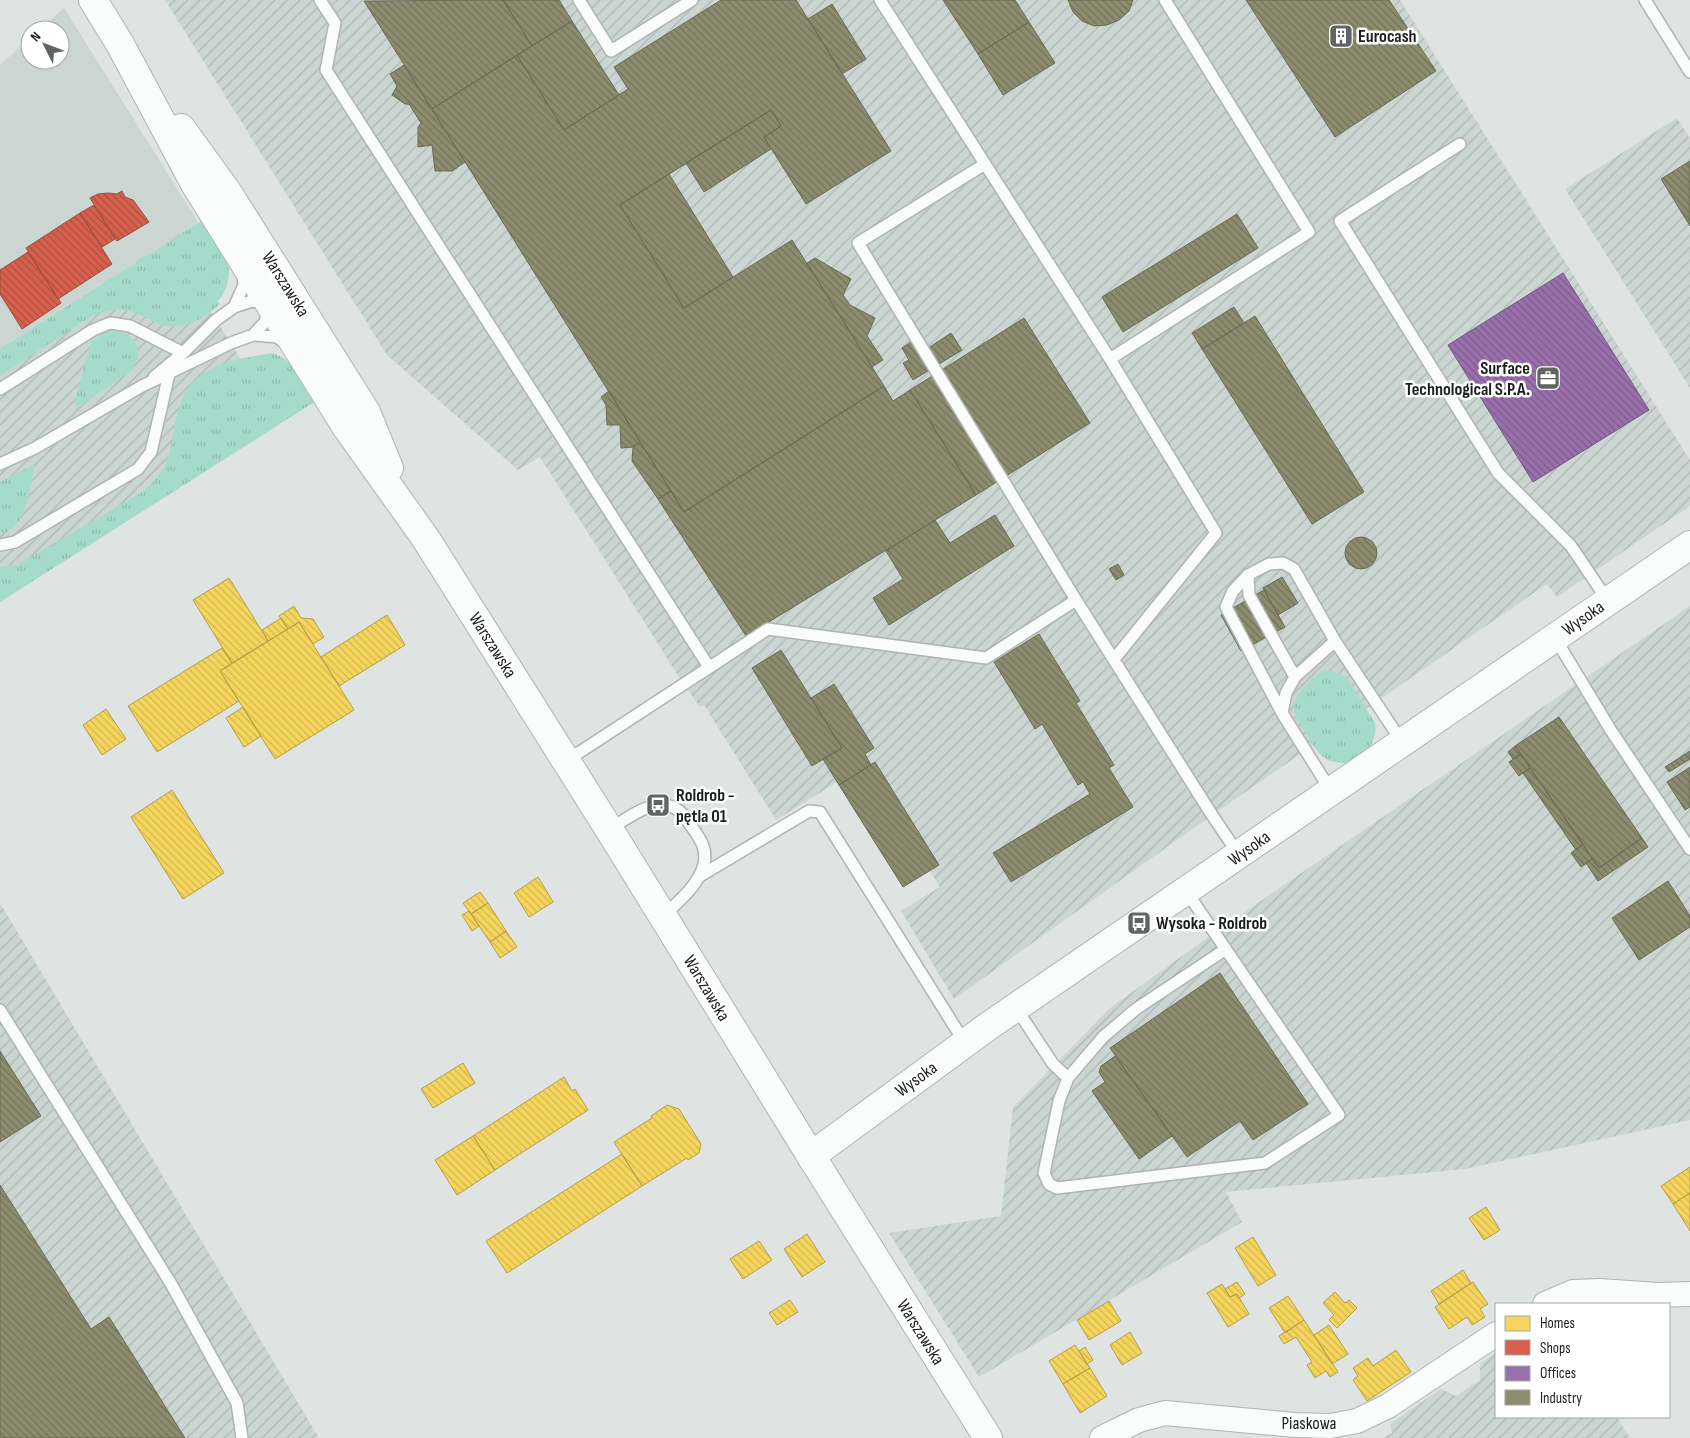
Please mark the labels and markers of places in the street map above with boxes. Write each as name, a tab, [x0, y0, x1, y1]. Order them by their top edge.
building icon: Eurocash	[1328, 23, 1354, 49]
place label: Eurocash	[1358, 26, 1417, 47]
place label: Surface Technological S.P.A.	[1405, 358, 1530, 400]
office icon: Surface Technological S.P.A.	[1535, 365, 1561, 391]
place label: Roldrob - pętla 01	[676, 785, 735, 827]
bus stop icon: Roldrob - pętla 01	[645, 792, 671, 818]
bus stop icon: Wysoka - Roldrob	[1126, 910, 1152, 936]
place label: Wysoka - Roldrob	[1156, 913, 1267, 934]

